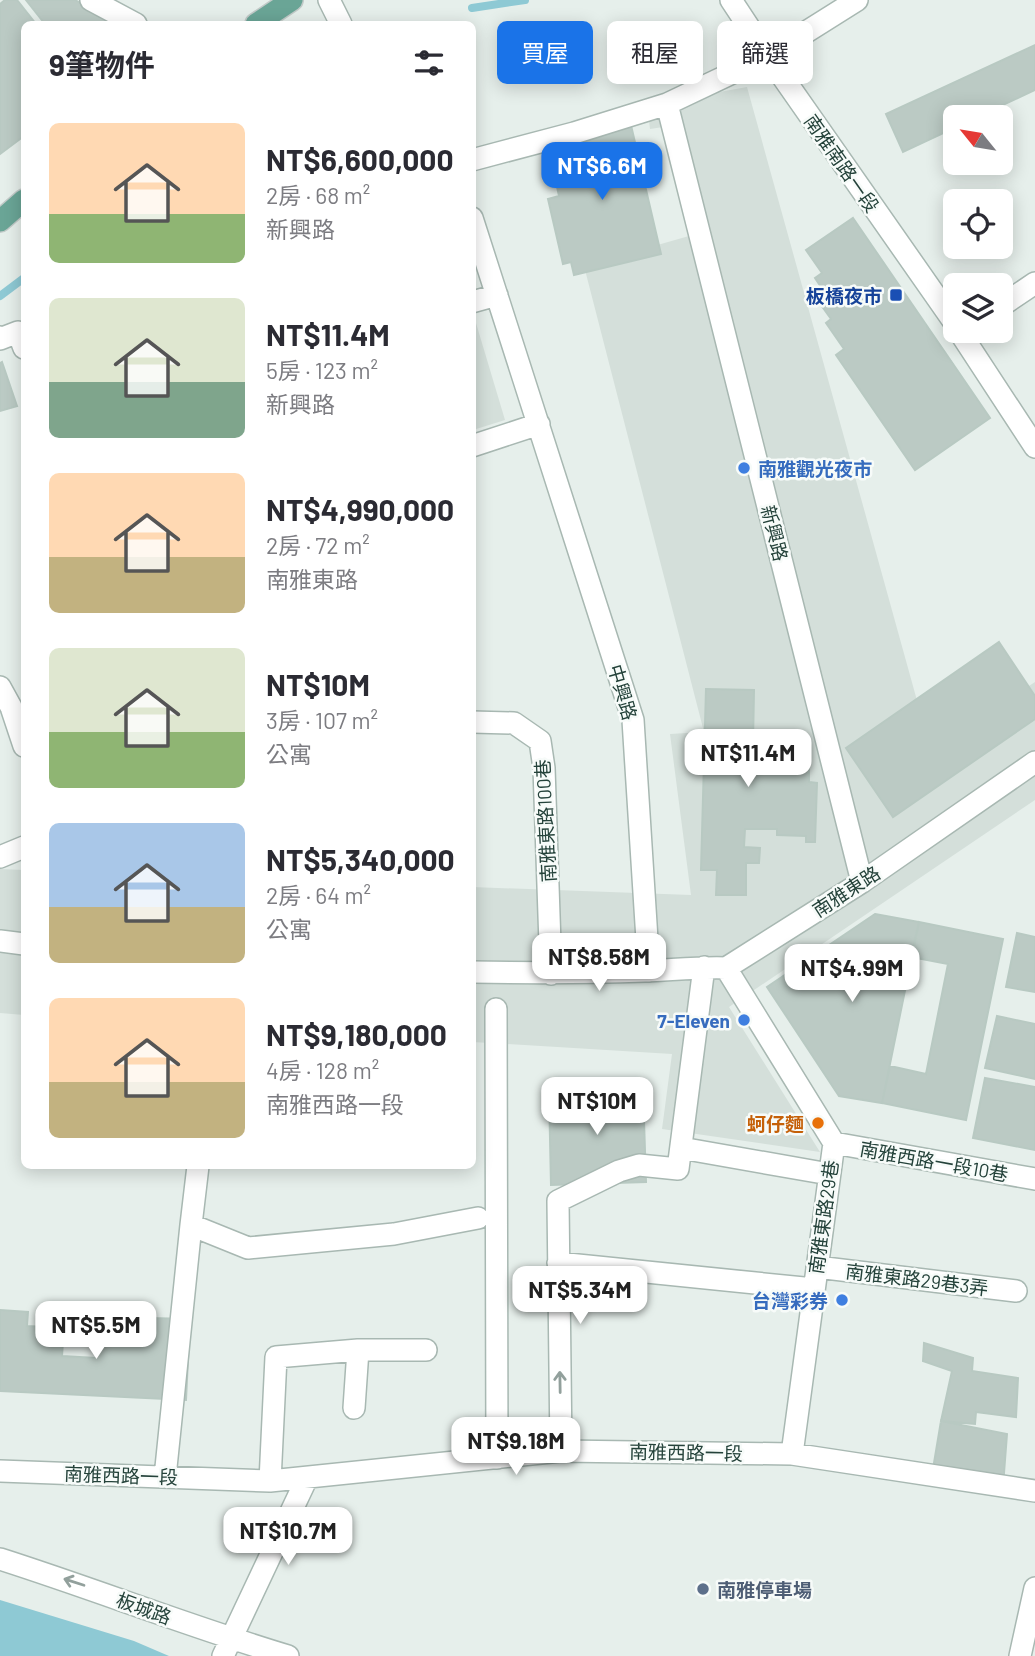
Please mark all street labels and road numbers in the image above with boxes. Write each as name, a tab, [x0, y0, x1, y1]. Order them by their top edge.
street label: 南雅南路一段	[800, 110, 884, 216]
street label: 新興路	[757, 503, 793, 563]
street label: 中興路	[604, 661, 642, 723]
street label: 南雅東路100巷	[530, 759, 560, 883]
street label: 南雅東路	[808, 861, 884, 921]
street label: 南雅西路一段10巷	[858, 1137, 1010, 1185]
street label: 南雅東路29巷	[804, 1158, 842, 1276]
street label: 南雅東路29巷3弄	[844, 1259, 990, 1299]
street label: 南雅西路一段	[629, 1440, 743, 1464]
street label: 南雅西路一段	[64, 1462, 178, 1488]
street label: 板城路	[113, 1587, 175, 1629]

